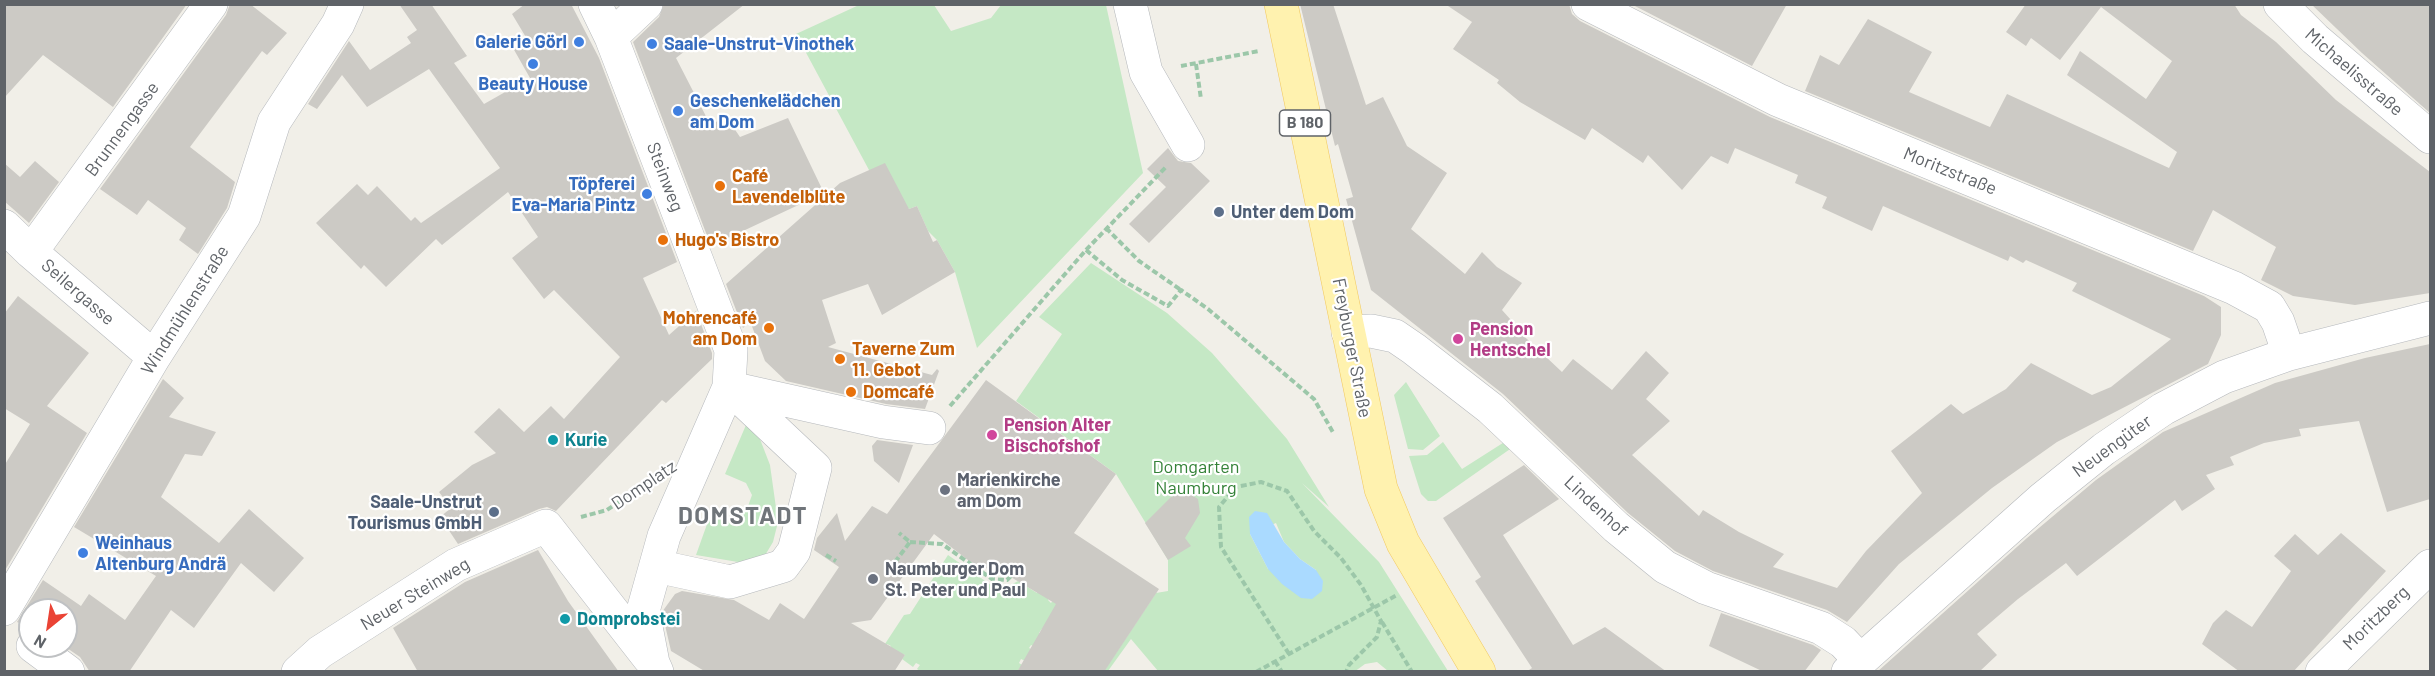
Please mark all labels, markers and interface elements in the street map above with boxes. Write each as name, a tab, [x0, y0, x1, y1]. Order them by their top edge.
street label: Michaelisstraße	[2301, 24, 2407, 120]
place label: Galerie Görl	[475, 31, 567, 53]
place label: Saale-Unstrut-Vinothek	[664, 33, 854, 55]
marker: Galerie Görl	[572, 35, 586, 49]
marker: Saale-Unstrut-Vinothek	[645, 37, 659, 51]
marker: Beauty House	[526, 57, 540, 71]
place label: Beauty House	[478, 73, 588, 95]
street label: Brunnengasse	[80, 78, 164, 180]
place label: Geschenkelädchen am Dom	[690, 90, 841, 132]
marker: Geschenkelädchen am Dom	[671, 104, 685, 118]
road number: B 180	[1280, 110, 1330, 136]
street label: Steinweg	[642, 139, 688, 215]
street label: Moritzstraße	[1900, 142, 2000, 200]
place label: Café Lavendelblüte	[732, 165, 845, 207]
place label: Töpferei Eva-Maria Pintz	[511, 173, 635, 216]
marker: Café Lavendelblüte	[713, 179, 727, 193]
marker: Töpferei Eva-Maria Pintz	[640, 187, 654, 201]
place label: Unter dem Dom	[1231, 201, 1354, 223]
marker: Unter dem Dom	[1212, 205, 1226, 219]
place label: Hugo's Bistro	[675, 229, 779, 251]
marker: Hugo's Bistro	[656, 233, 670, 247]
street label: Windmühlenstraße	[137, 242, 233, 378]
street label: Seilergasse	[37, 254, 119, 330]
street label: Freyburger Straße	[1328, 276, 1376, 420]
place label: Mohrencafé am Dom	[663, 307, 757, 350]
place label: Pension Hentschel	[1470, 318, 1551, 360]
marker: Mohrencafé am Dom	[762, 321, 776, 335]
marker: Pension Hentschel	[1451, 332, 1465, 346]
place label: Taverne Zum 11. Gebot	[852, 338, 955, 380]
marker: Taverne Zum 11. Gebot	[833, 352, 847, 366]
place label: Domcafé	[863, 381, 934, 403]
marker: Domcafé	[844, 385, 858, 399]
street label: Neuengüter	[2068, 410, 2156, 482]
place label: Pension Alter Bischofshof	[1004, 414, 1111, 456]
marker: Pension Alter Bischofshof	[985, 428, 999, 442]
place label: Kurie	[565, 429, 607, 451]
marker: Kurie	[546, 433, 560, 447]
street label: Domplatz	[607, 455, 681, 515]
park label: Domgarten Naumburg	[1152, 456, 1240, 498]
place label: Marienkirche am Dom	[957, 469, 1061, 512]
street label: Lindenhof	[1560, 471, 1632, 541]
marker: Marienkirche am Dom	[938, 483, 952, 497]
place label: Saale-Unstrut Tourismus GmbH	[348, 491, 482, 534]
district label: DOMSTADT	[678, 502, 808, 530]
marker: Saale-Unstrut Tourismus GmbH	[487, 505, 501, 519]
place label: Weinhaus Altenburg Andrä	[95, 532, 226, 574]
marker: Weinhaus Altenburg Andrä	[76, 546, 90, 560]
street label: Neuer Steinweg	[356, 553, 474, 635]
place label: Naumburger Dom St. Peter und Paul	[885, 558, 1026, 600]
marker: Naumburger Dom St. Peter und Paul	[866, 572, 880, 586]
street label: Moritzberg	[2338, 581, 2414, 655]
north arrow	[18, 598, 78, 658]
place label: Domprobstei	[577, 608, 680, 630]
marker: Domprobstei	[558, 612, 572, 626]
text: N	[30, 631, 49, 653]

